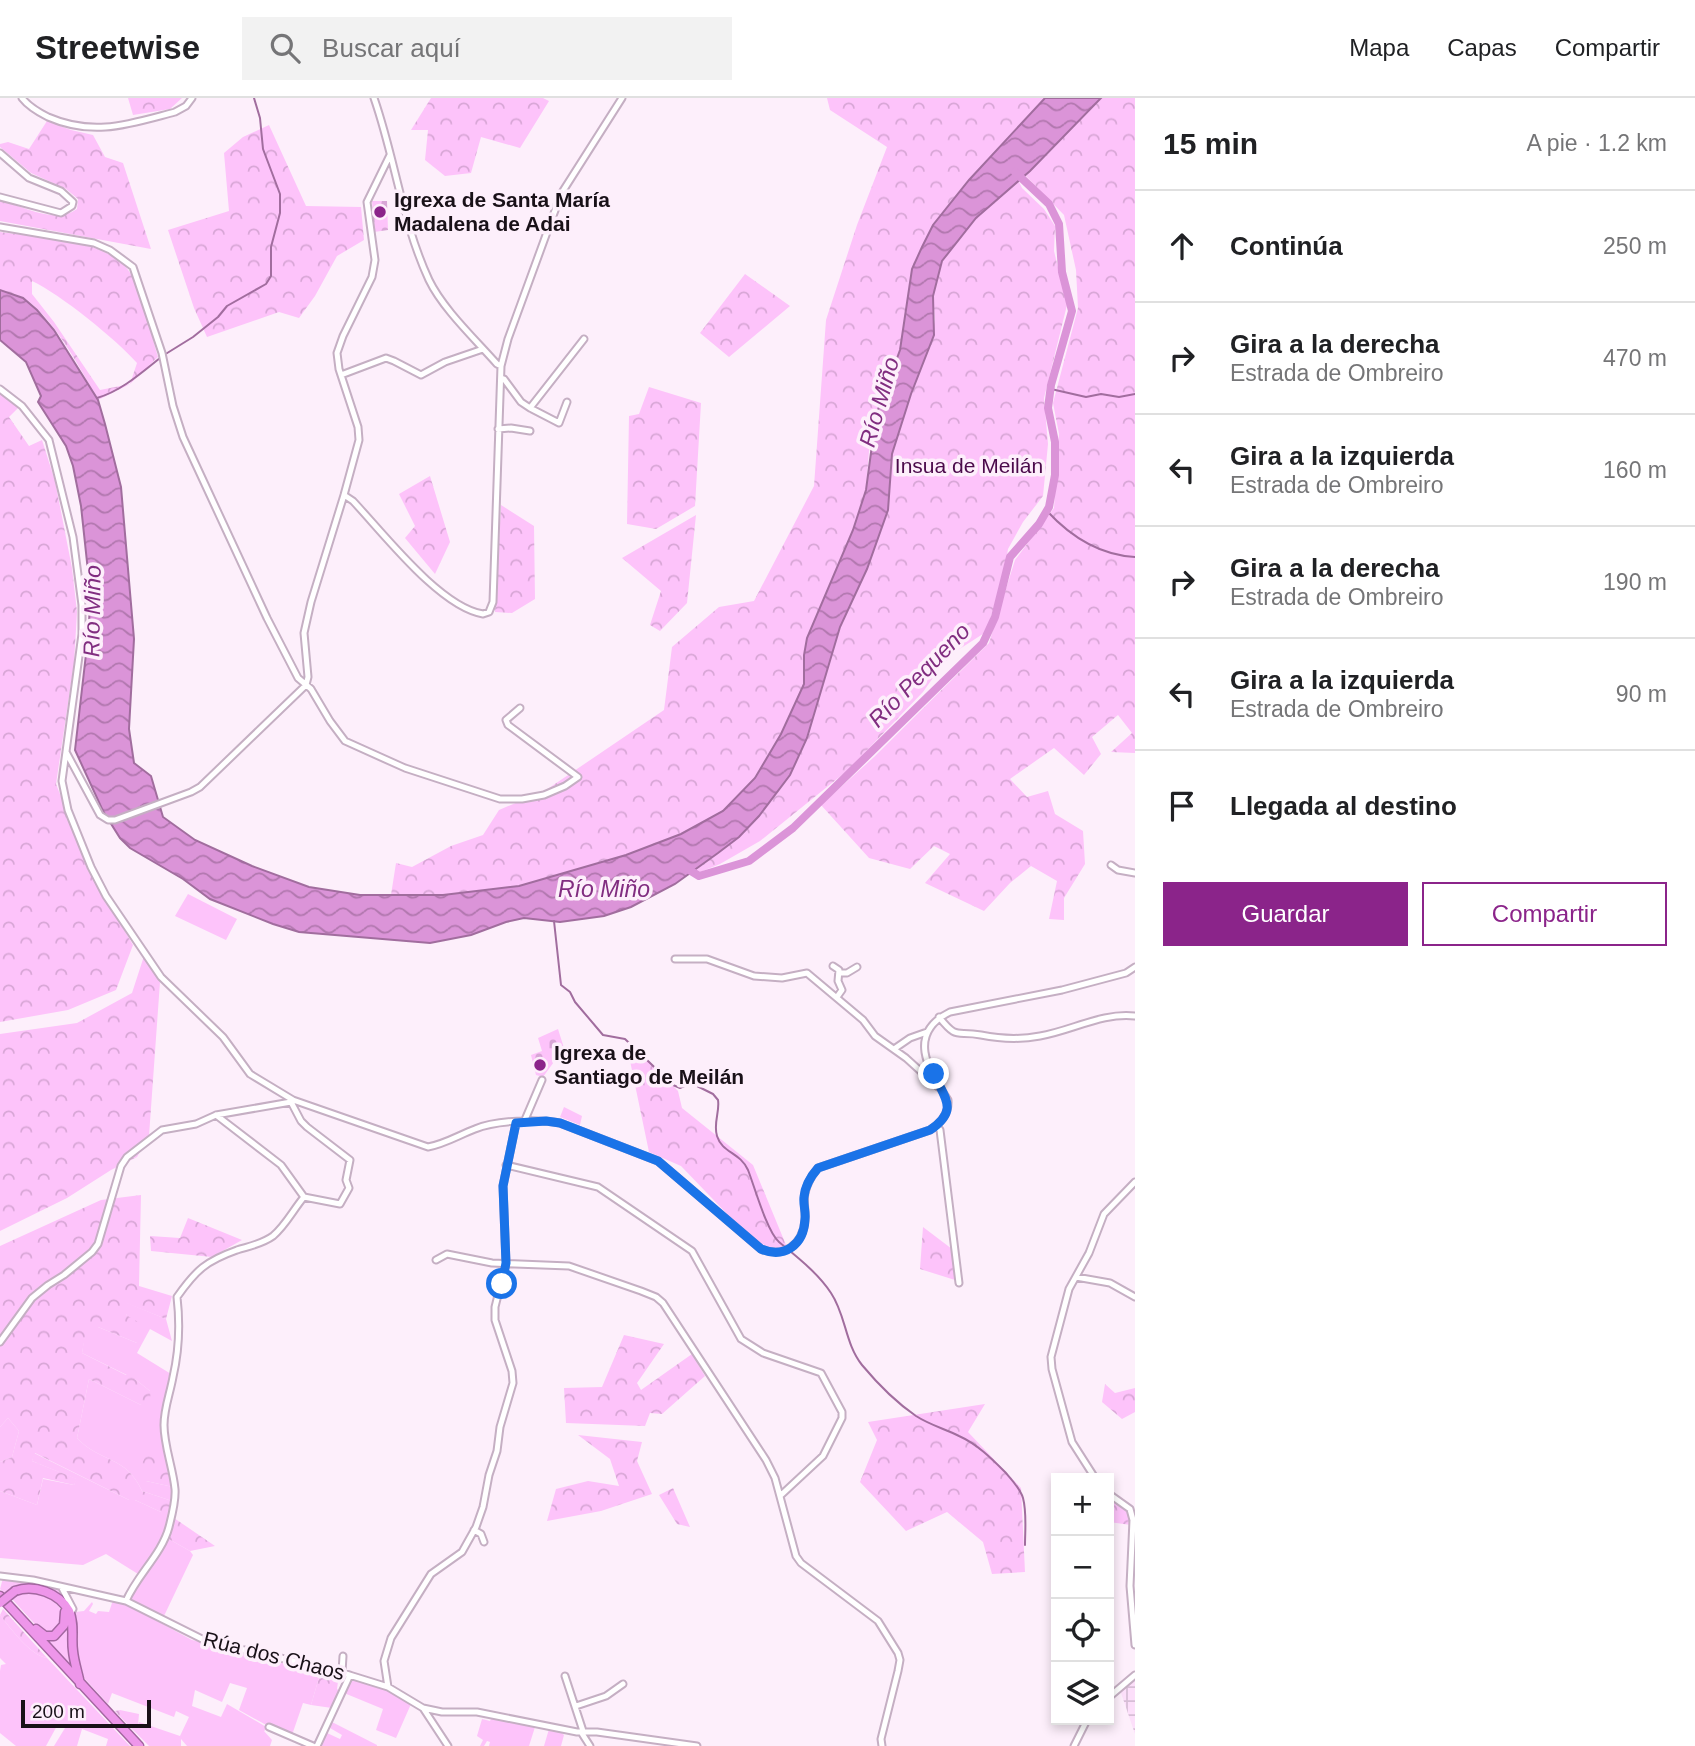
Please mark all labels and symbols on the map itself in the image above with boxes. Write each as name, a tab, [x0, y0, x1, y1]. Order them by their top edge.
place label: Igrexa de Santa María Madalena de Adai	[394, 188, 610, 235]
marker: Igrexa de Santa María Madalena de Adai	[372, 204, 388, 220]
water label: Río Miño	[854, 354, 904, 450]
park label: Insua de Meilán	[895, 454, 1043, 477]
water label: Río Miño	[78, 565, 106, 657]
water label: Río Pequeno	[863, 618, 975, 732]
water label: Río Miño	[558, 876, 650, 902]
place label: Igrexa de Santiago de Meilán	[554, 1041, 744, 1088]
marker: Igrexa de Santiago de Meilán	[532, 1057, 548, 1073]
route end	[918, 1058, 949, 1089]
route start	[486, 1268, 517, 1299]
street label: Rúa dos Chaos	[201, 1627, 347, 1684]
scale bar	[21, 1697, 150, 1729]

